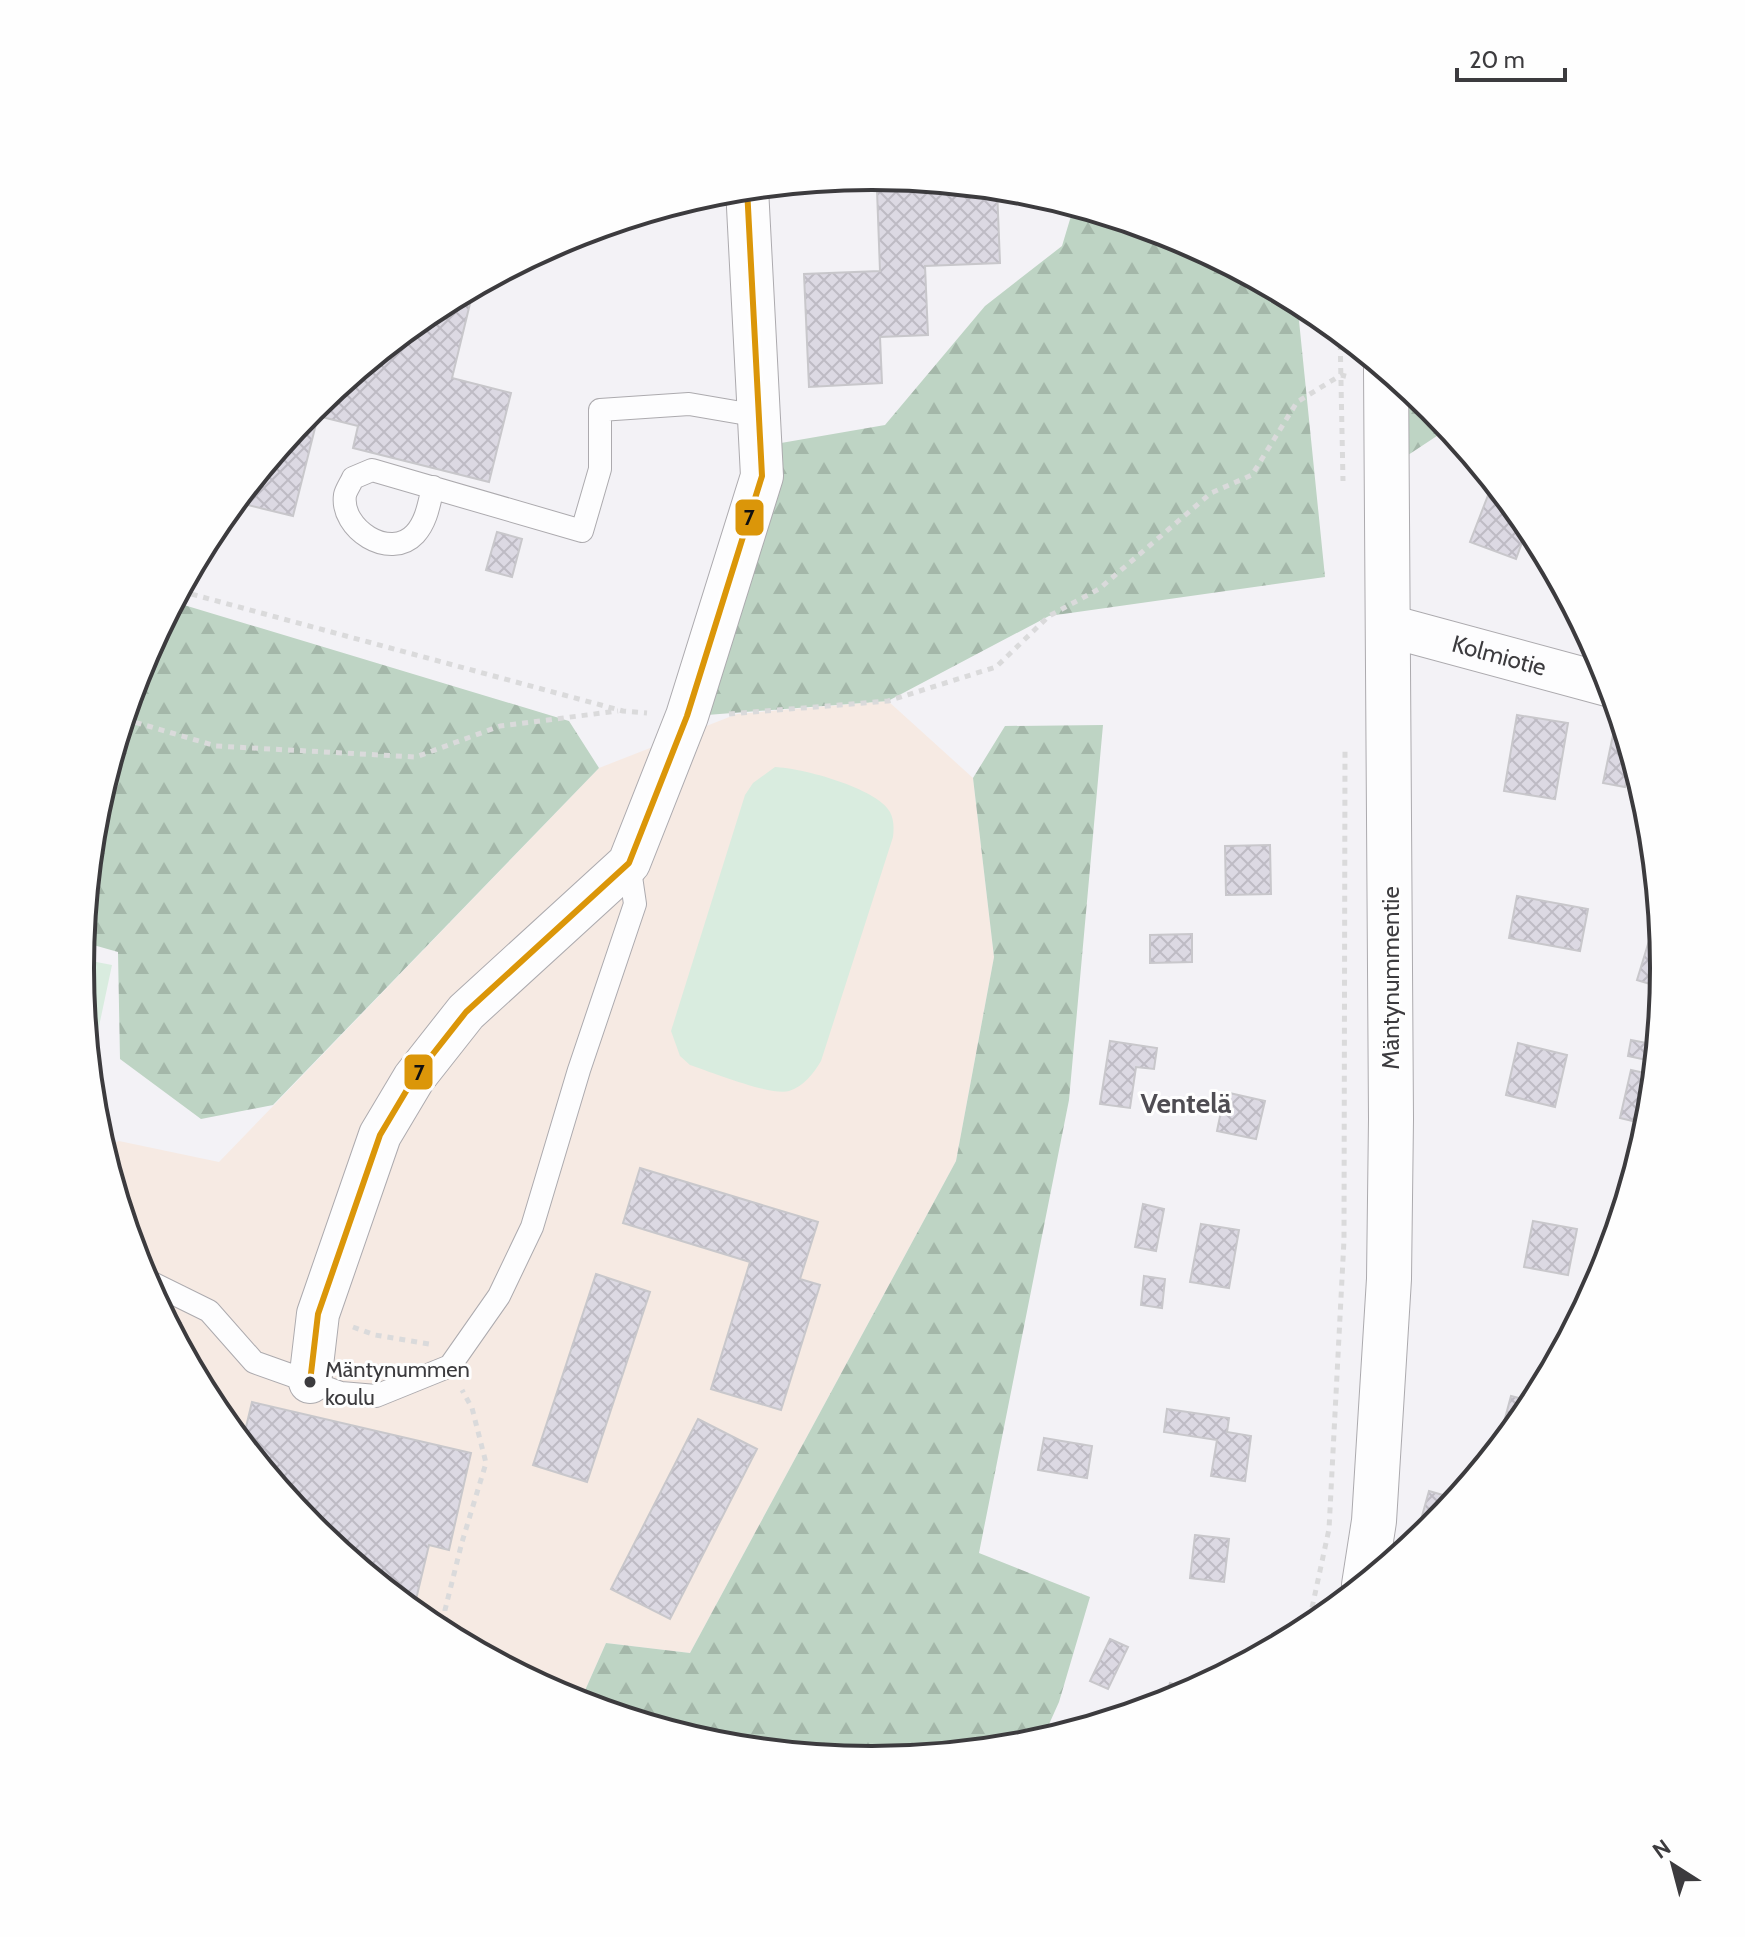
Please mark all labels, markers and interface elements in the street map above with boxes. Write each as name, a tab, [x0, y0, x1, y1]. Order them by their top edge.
scale bar	[1457, 32, 1565, 82]
text: 20 m	[1469, 45, 1525, 74]
line badge: 7	[734, 498, 765, 537]
text: 7	[743, 504, 755, 531]
street label: Kolmiotie	[1449, 629, 1549, 682]
street label: Mäntynummentie	[1376, 886, 1405, 1070]
line badge: 7	[403, 1053, 434, 1091]
text: 7	[413, 1059, 425, 1086]
district label: Ventelä	[1141, 1086, 1232, 1120]
place label: Mäntynummen koulu	[325, 1356, 470, 1411]
marker: Mäntynummen koulu	[302, 1374, 318, 1390]
north arrow	[1633, 1825, 1713, 1905]
text: N	[1647, 1834, 1676, 1865]

